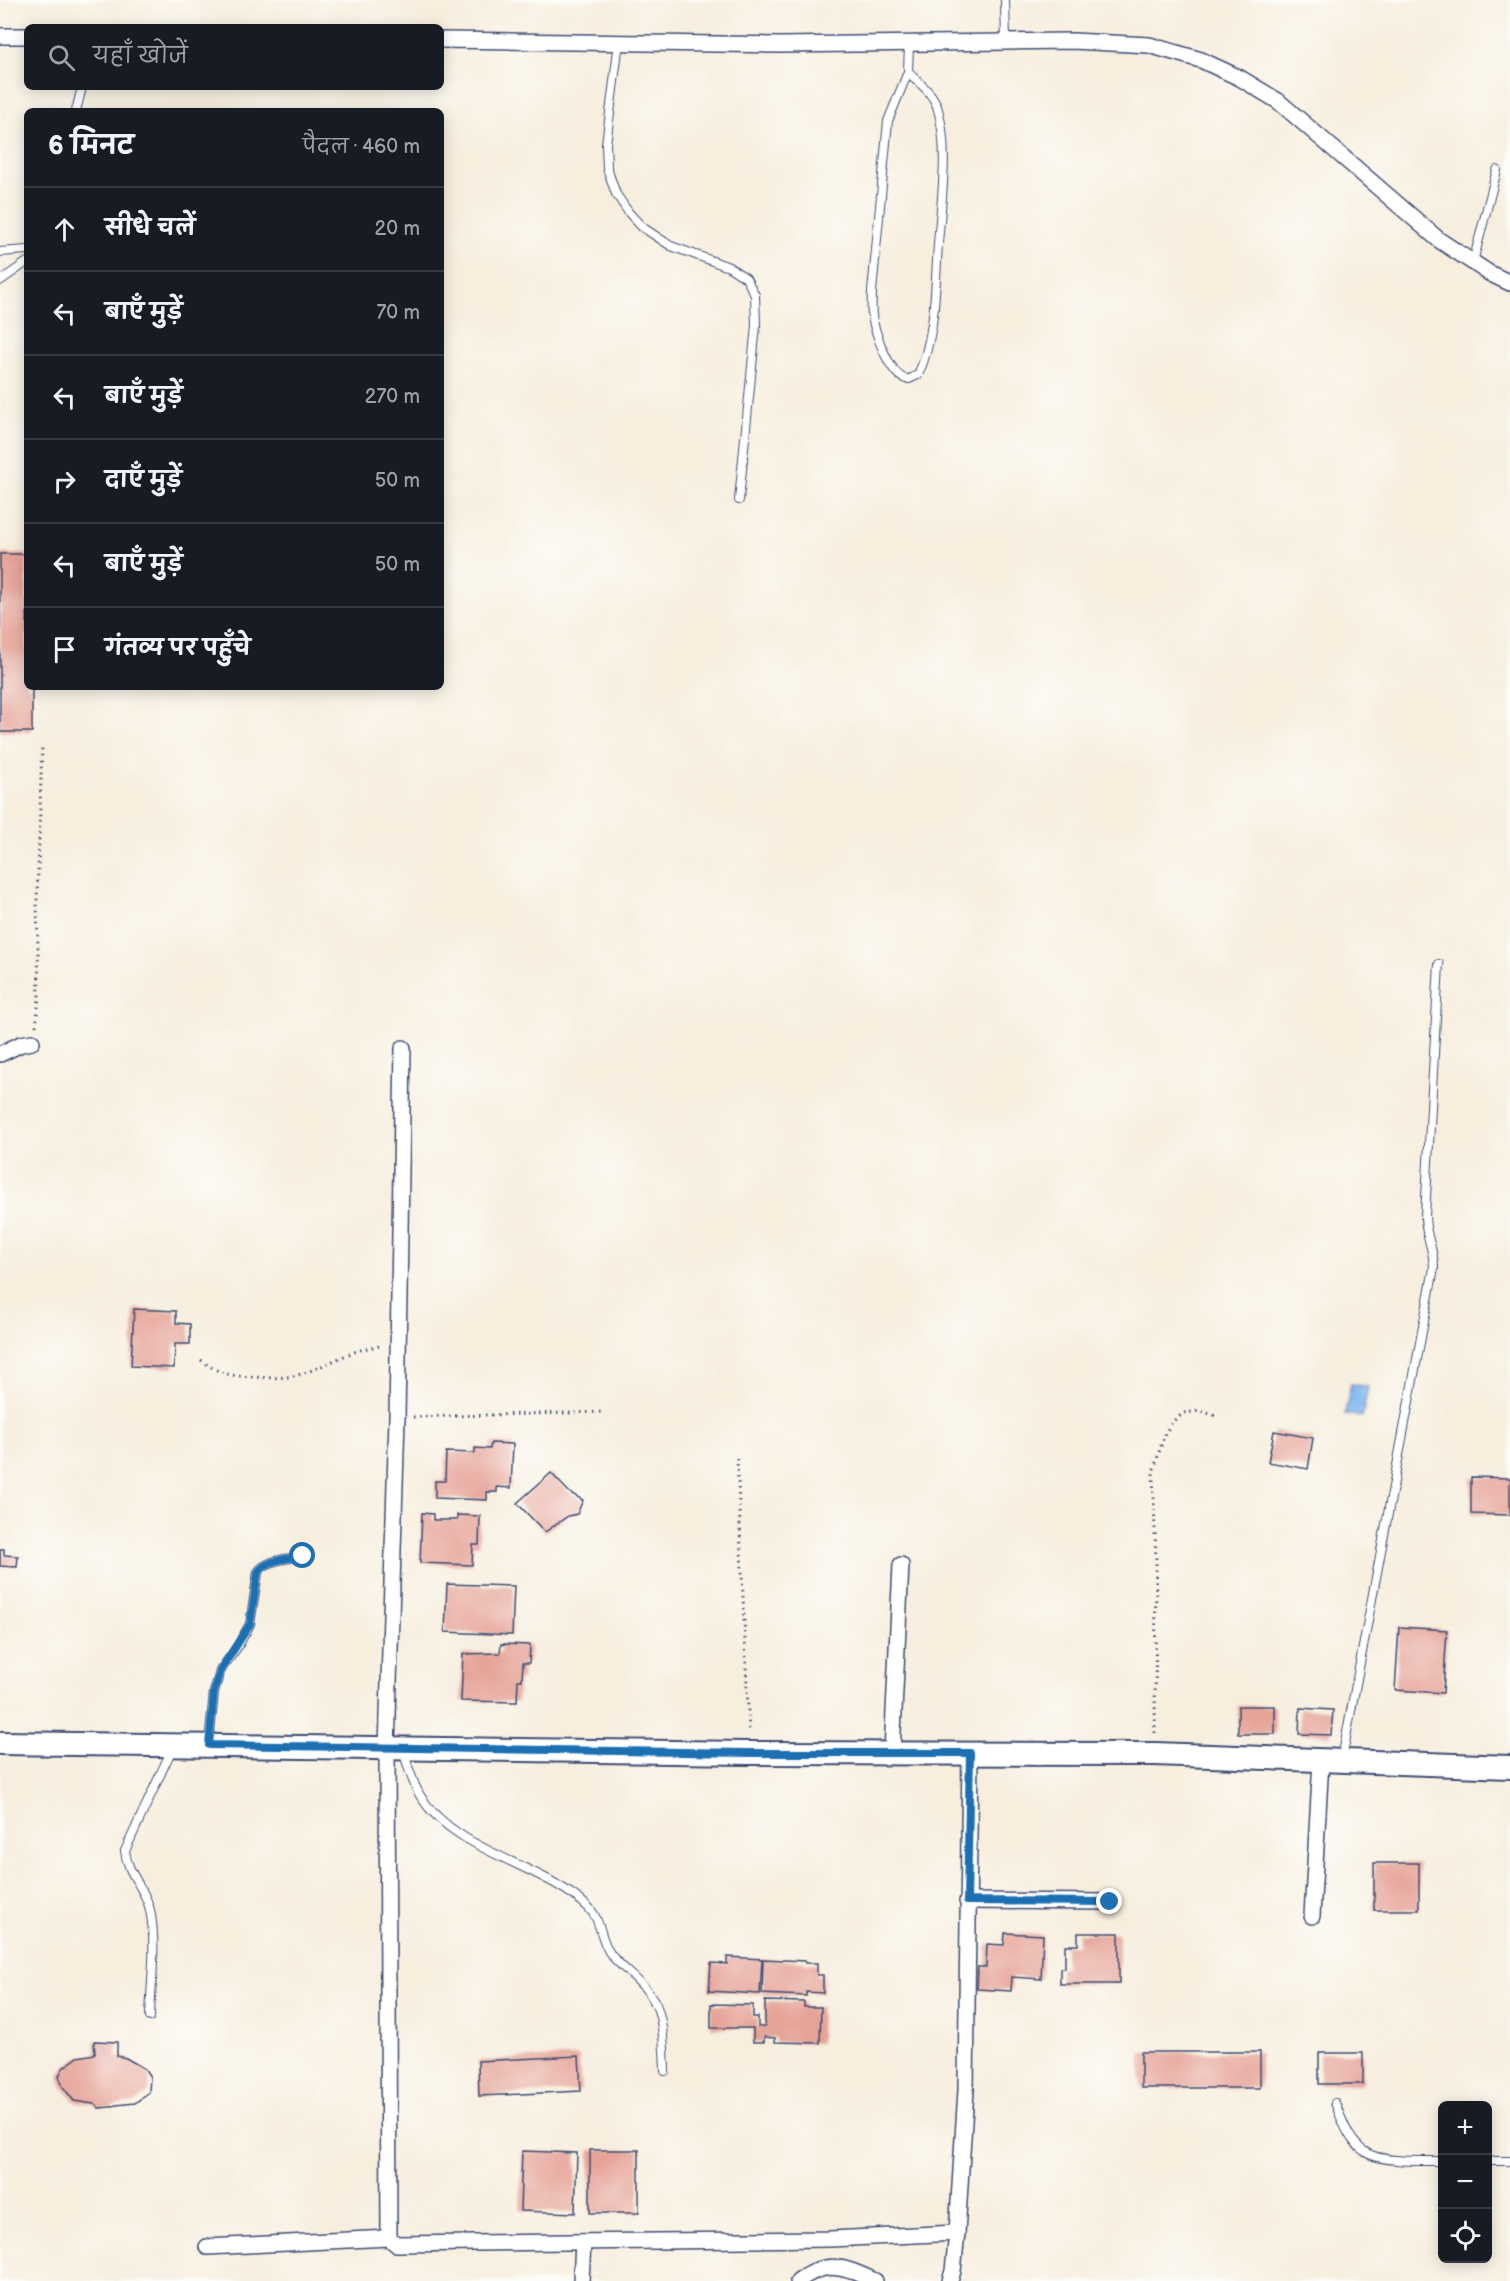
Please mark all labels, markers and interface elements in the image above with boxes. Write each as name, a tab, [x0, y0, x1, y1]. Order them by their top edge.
search box	[24, 24, 444, 90]
icon: search	[45, 41, 78, 74]
text: यहाँ खोजें	[93, 43, 188, 70]
text: 6 मिनट	[48, 131, 134, 162]
text: पैदल · 460 m	[303, 135, 420, 159]
icon: ahead	[48, 213, 81, 246]
text: सीधे चलें	[105, 215, 195, 242]
text: 20 m	[375, 217, 420, 241]
icon: left	[48, 297, 81, 330]
text: बाएँ मुड़ें	[105, 299, 183, 326]
text: 70 m	[376, 301, 420, 325]
icon: left	[48, 381, 81, 414]
text: बाएँ मुड़ें	[105, 383, 183, 410]
text: 270 m	[365, 385, 420, 409]
icon: right	[48, 465, 81, 498]
text: दाएँ मुड़ें	[105, 467, 182, 494]
text: 50 m	[375, 469, 420, 493]
icon: left	[48, 549, 81, 582]
text: बाएँ मुड़ें	[105, 551, 183, 578]
text: 50 m	[375, 553, 420, 577]
icon: arrive	[48, 633, 81, 666]
text: गंतव्य पर पहुँचे	[105, 635, 251, 662]
route start	[289, 1542, 315, 1568]
route end	[1096, 1888, 1122, 1914]
map controls	[1438, 2101, 1492, 2263]
button: +	[1438, 2101, 1492, 2155]
button: −	[1438, 2155, 1492, 2209]
button: locate	[1438, 2209, 1492, 2263]

